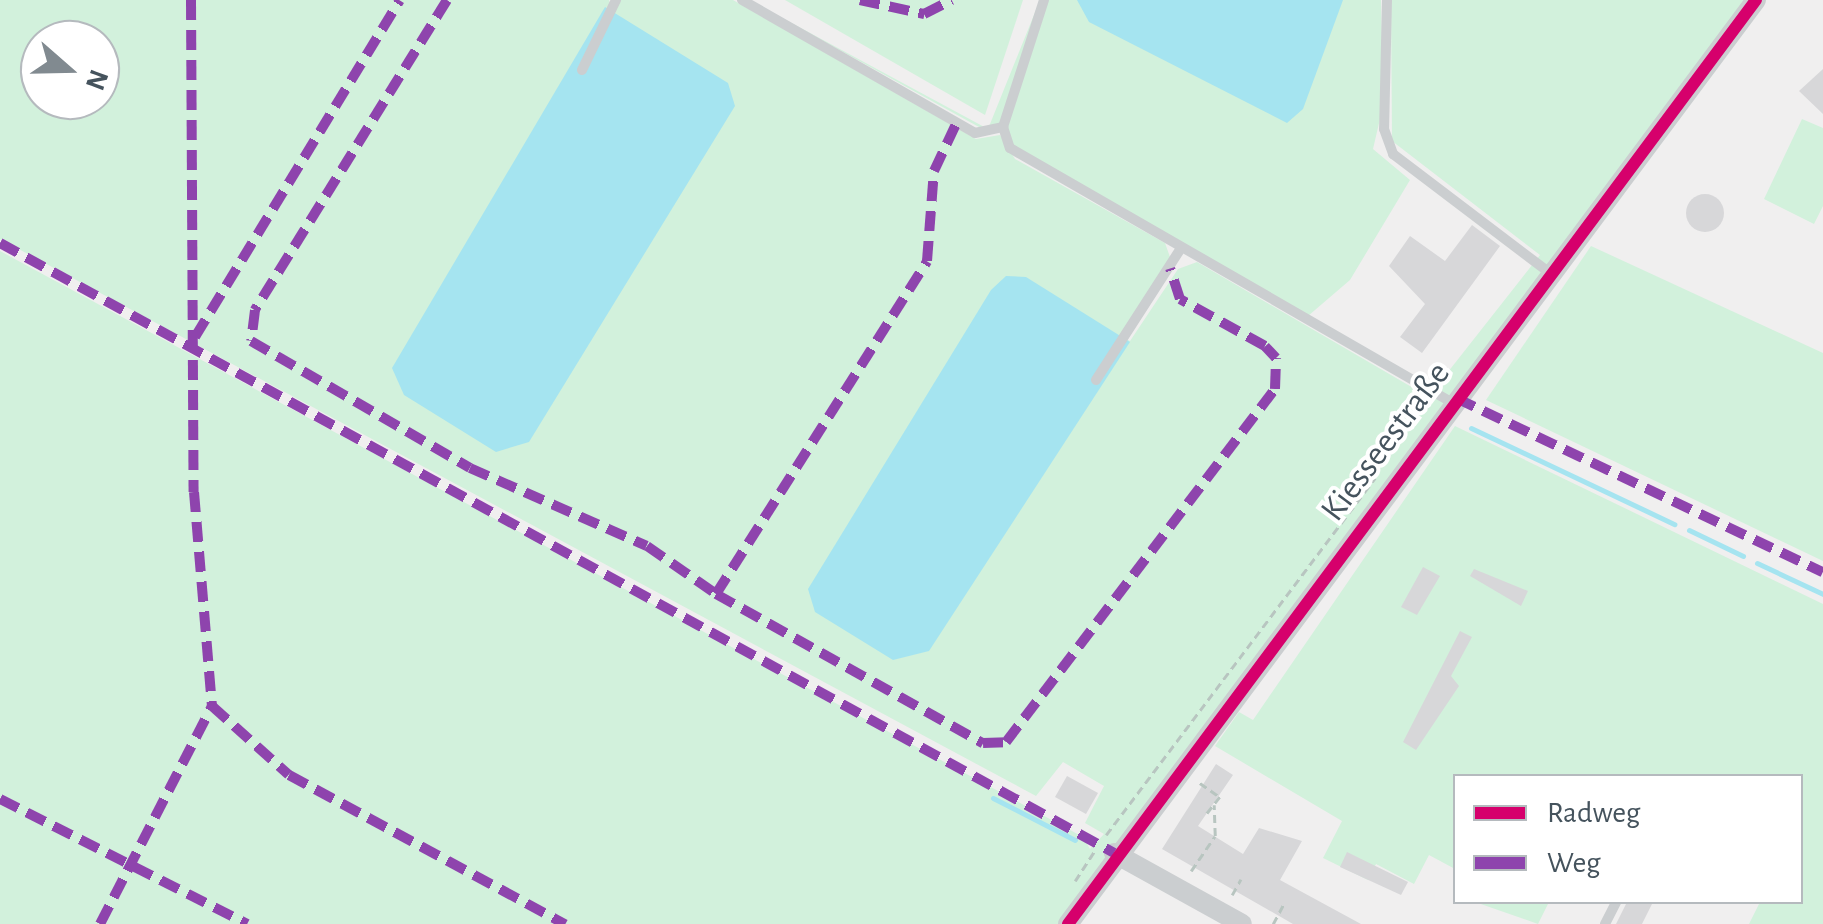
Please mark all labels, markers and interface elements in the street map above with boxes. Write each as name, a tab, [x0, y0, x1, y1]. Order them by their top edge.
north arrow	[20, 20, 120, 120]
text: N	[80, 66, 113, 94]
street label: Kiesseestraße	[1312, 354, 1460, 530]
legend	[1453, 774, 1803, 904]
text: Radweg	[1547, 798, 1640, 828]
text: Weg	[1547, 848, 1601, 878]

